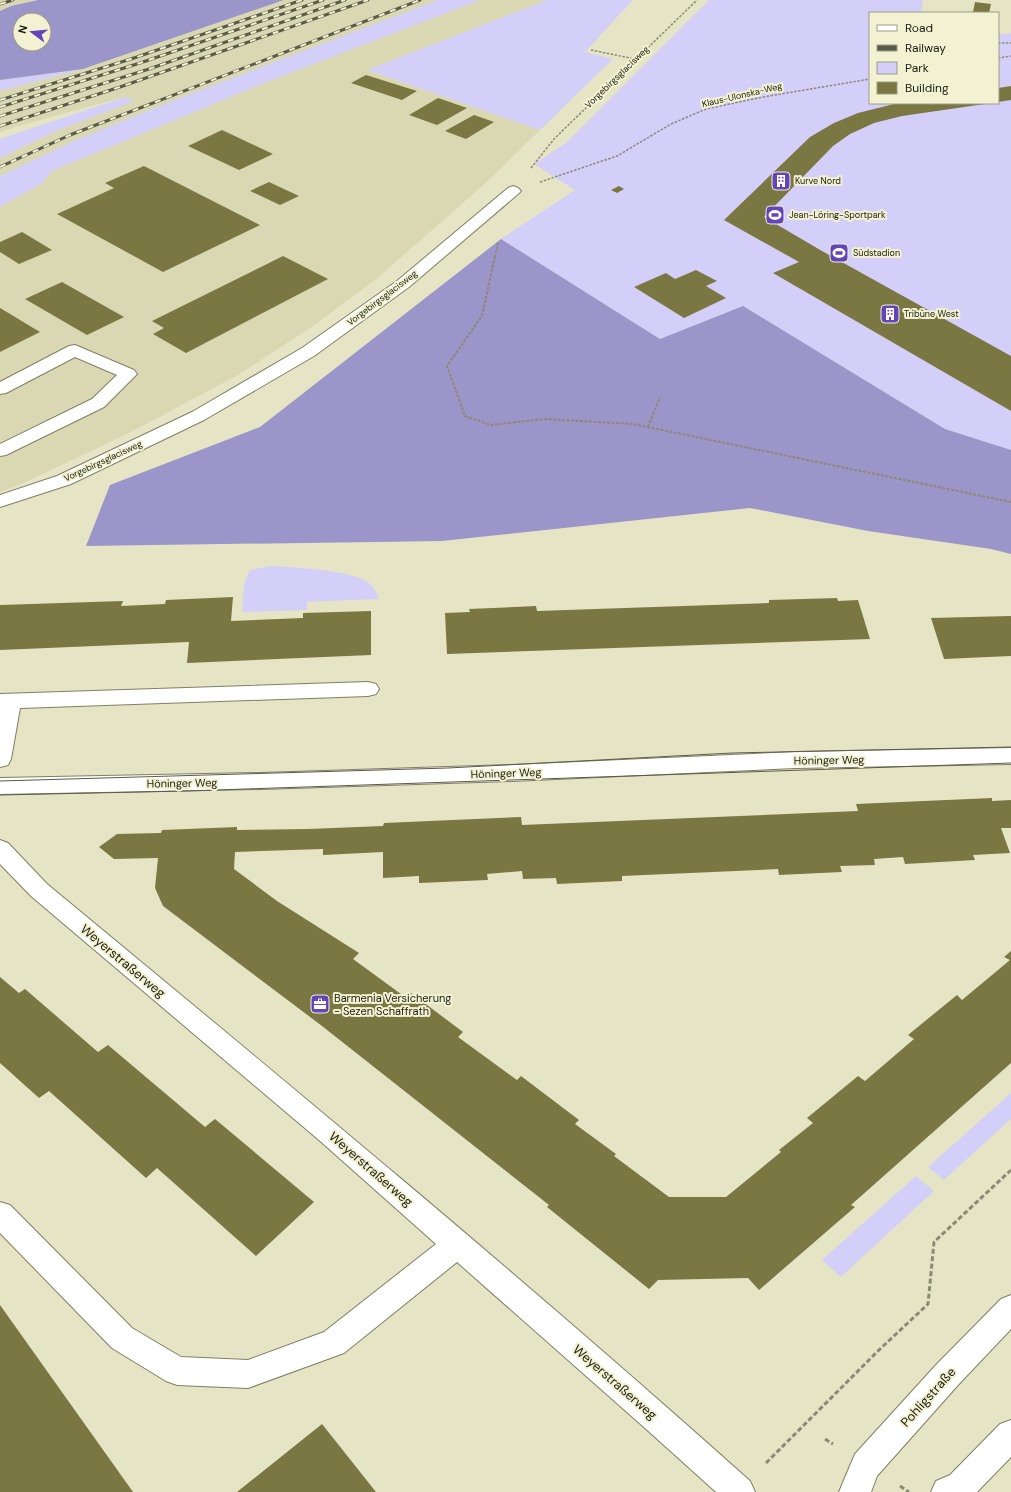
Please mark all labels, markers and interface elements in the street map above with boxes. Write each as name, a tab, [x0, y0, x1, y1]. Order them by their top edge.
north arrow	[12, 12, 52, 52]
legend	[869, 12, 999, 104]
text: Road	[905, 20, 933, 36]
text: N	[15, 23, 30, 35]
text: Railway	[905, 40, 946, 56]
street label: Vorgebirgsglacisweg	[582, 43, 652, 111]
text: Park	[905, 60, 929, 76]
street label: Klaus-Ulonska-Weg	[701, 80, 783, 110]
text: Building	[905, 80, 949, 96]
building icon: Kurve Nord	[770, 170, 792, 192]
place label: Kurve Nord	[795, 175, 841, 187]
sports icon: Jean-Löring-Sportpark	[764, 204, 786, 226]
place label: Jean-Löring-Sportpark	[789, 209, 886, 221]
sports icon: Südstadion	[828, 242, 850, 264]
place label: Südstadion	[853, 247, 900, 259]
street label: Vorgebirgsglacisweg	[344, 268, 420, 328]
building icon: Tribüne West	[879, 303, 901, 325]
place label: Tribüne West	[904, 308, 959, 320]
street label: Vorgebirgsglacisweg	[62, 438, 144, 484]
street label: Höninger Weg	[793, 752, 865, 768]
street label: Höninger Weg	[470, 765, 542, 781]
street label: Höninger Weg	[146, 775, 218, 791]
street label: Weyerstraßerweg	[77, 920, 169, 1002]
place label: Barmenia Versicherung - Sezen Schaffrath	[334, 991, 451, 1018]
office icon: Barmenia Versicherung - Sezen Schaffrath	[309, 993, 331, 1015]
street label: Weyerstraßerweg	[325, 1128, 417, 1210]
street label: Weyerstraßerweg	[569, 1341, 661, 1423]
street label: Pohligstraße	[897, 1364, 959, 1430]

